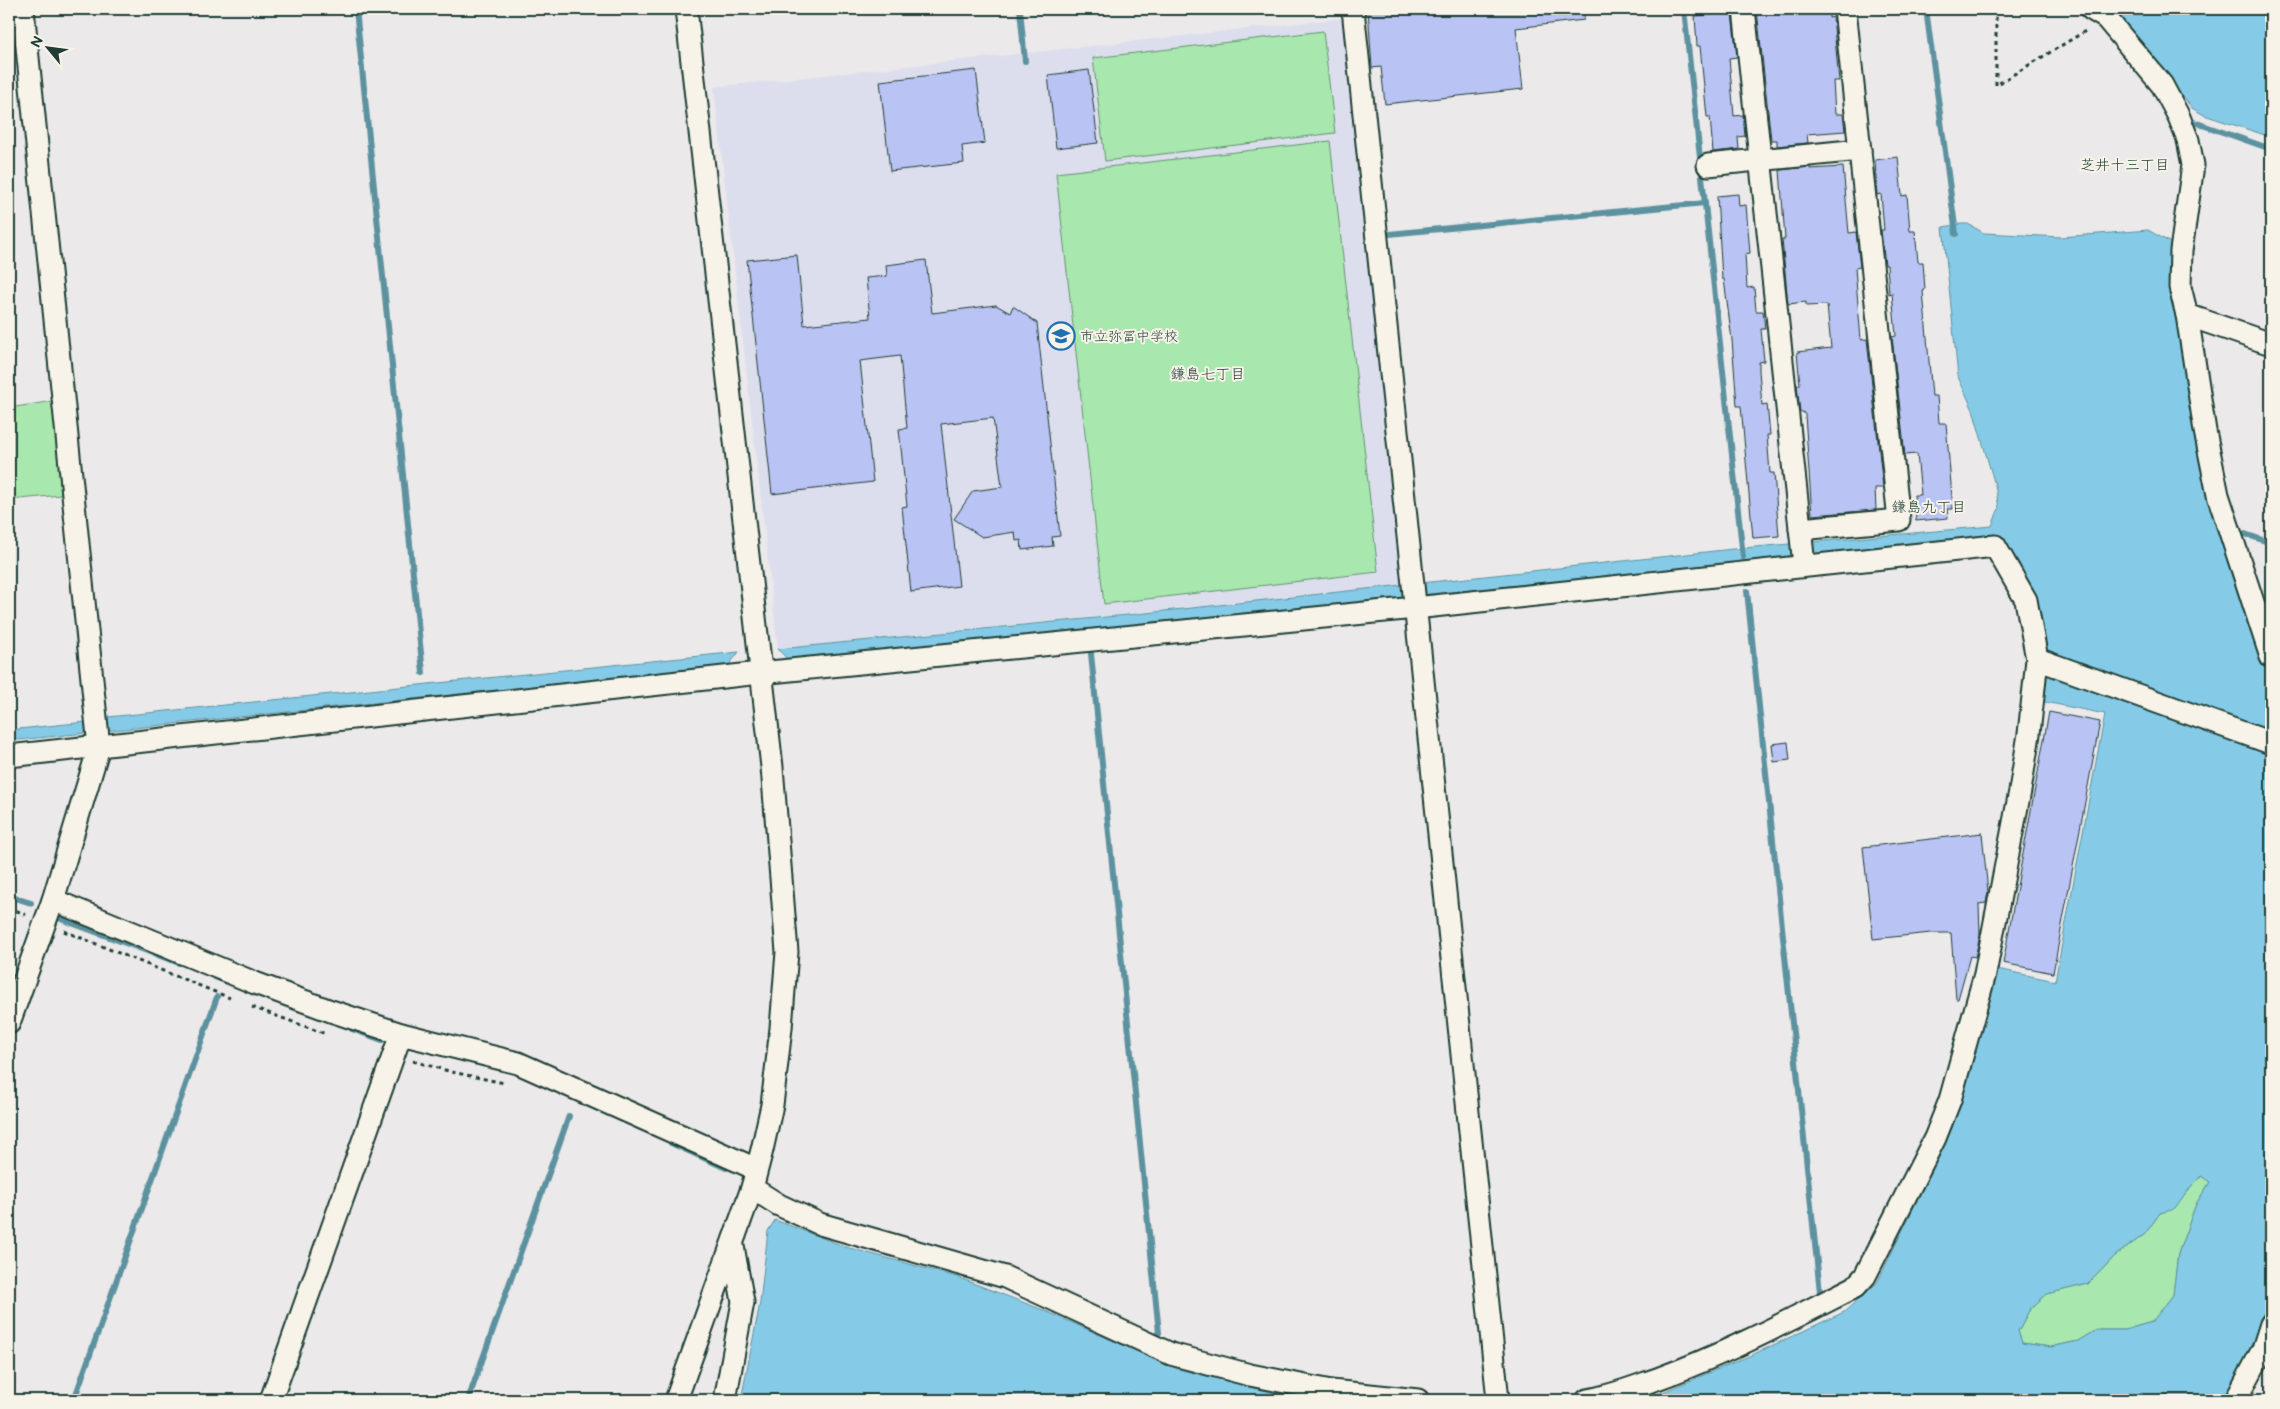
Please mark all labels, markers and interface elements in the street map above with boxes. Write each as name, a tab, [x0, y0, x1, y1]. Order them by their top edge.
north arrow	[22, 22, 72, 72]
text: N	[27, 33, 47, 51]
district label: 芝井十三丁目	[2080, 156, 2170, 175]
school or university icon: 市立弥冨中学校	[1046, 321, 1076, 351]
place label: 市立弥冨中学校	[1080, 328, 1178, 345]
district label: 鎌島七丁目	[1170, 365, 1246, 384]
district label: 鎌島九丁目	[1891, 498, 1967, 517]

